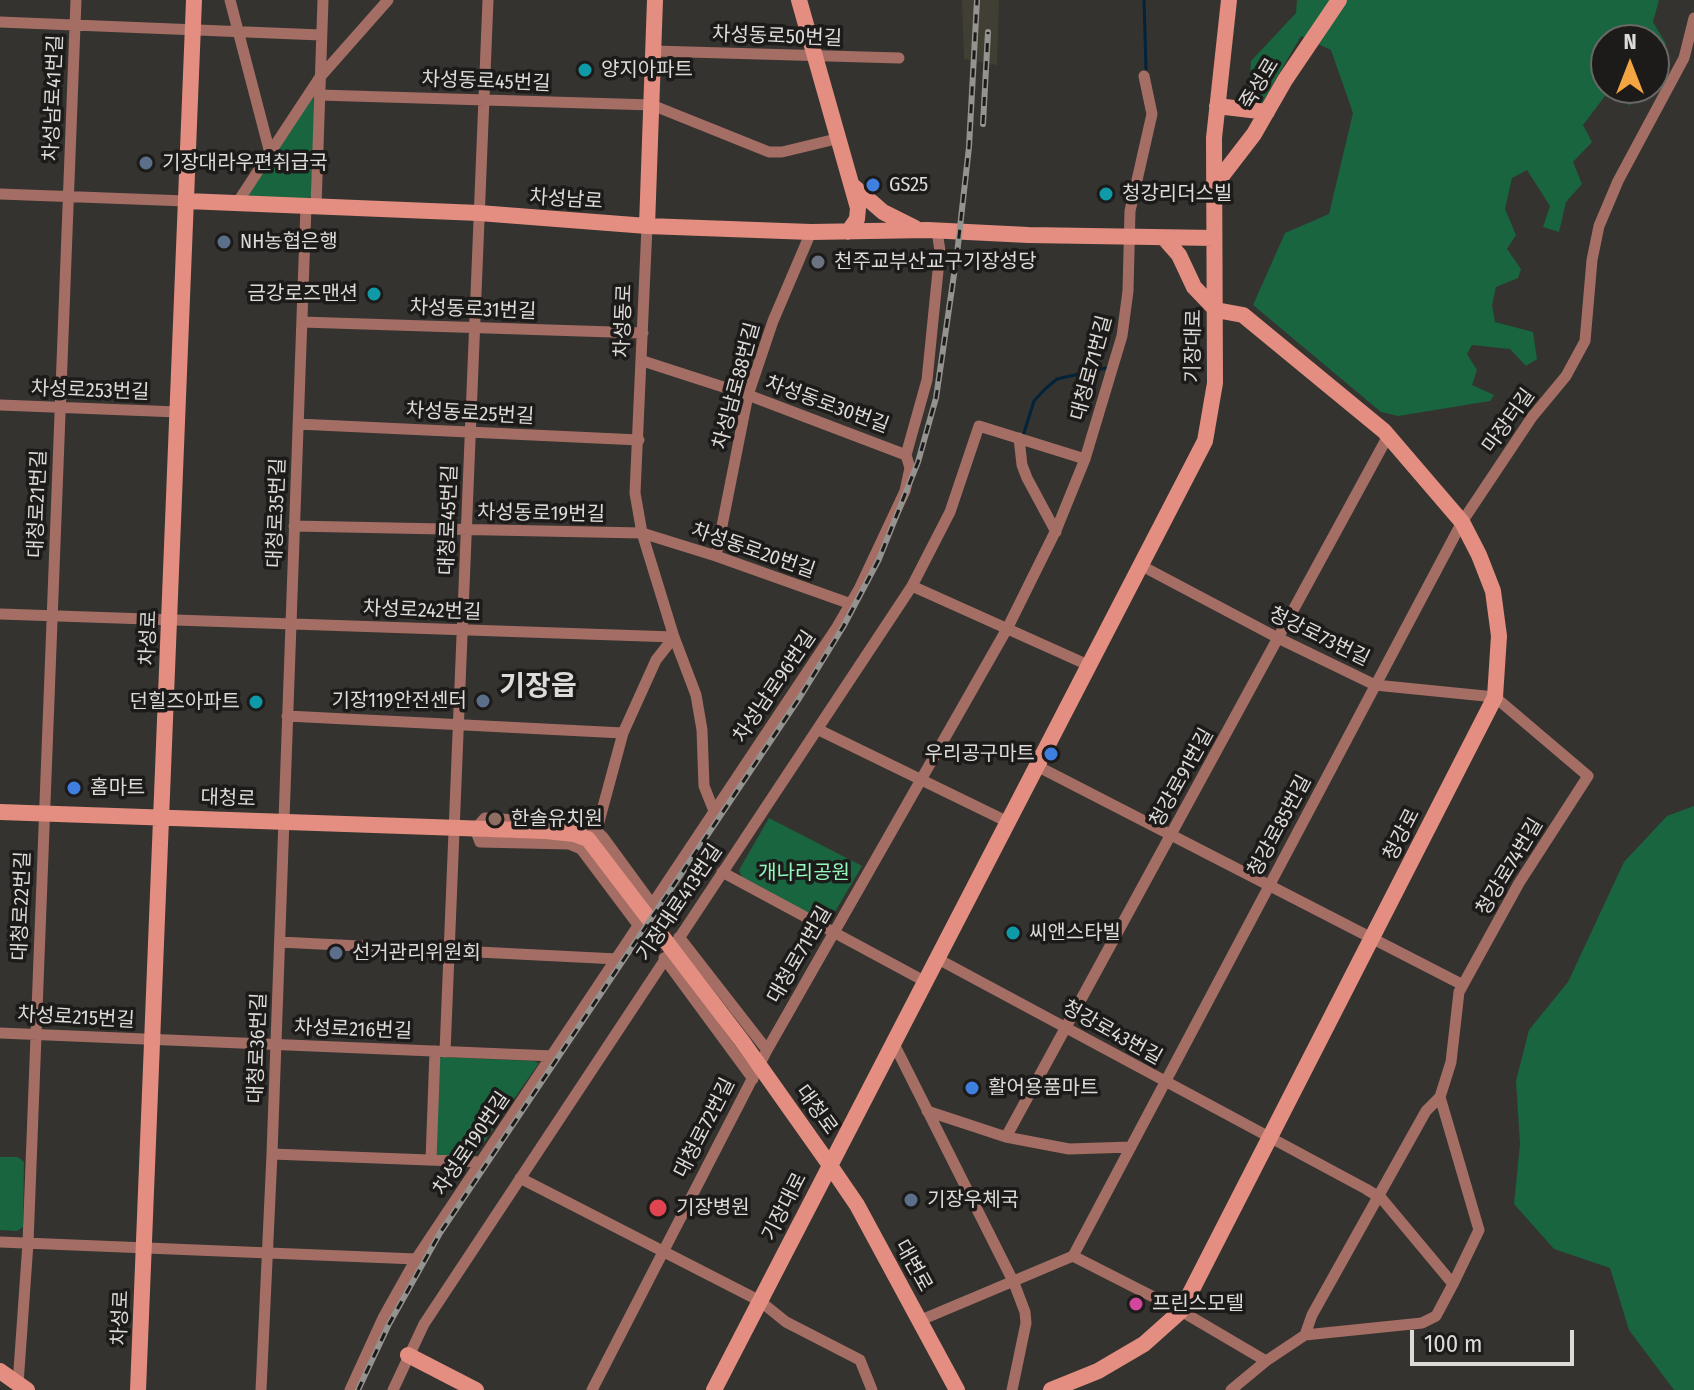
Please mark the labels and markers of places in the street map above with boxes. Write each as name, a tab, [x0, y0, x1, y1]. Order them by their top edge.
place label: 양지아파트	[601, 58, 693, 82]
marker: 양지아파트	[576, 61, 594, 79]
place label: 기장대라우편취급국	[162, 151, 328, 175]
marker: 기장대라우편취급국	[137, 154, 155, 172]
place label: GS25	[889, 173, 928, 197]
marker: GS25	[864, 176, 882, 194]
place label: 청강리더스빌	[1122, 182, 1232, 206]
marker: 청강리더스빌	[1097, 185, 1115, 203]
place label: NH농협은행	[240, 230, 338, 254]
marker: NH농협은행	[215, 233, 233, 251]
place label: 천주교부산교구기장성당	[834, 250, 1036, 274]
marker: 천주교부산교구기장성당	[809, 253, 827, 271]
place label: 금강로즈맨션	[248, 282, 358, 306]
marker: 금강로즈맨션	[365, 285, 383, 303]
place label: 기장119안전센터	[332, 689, 467, 713]
place label: 던힐즈아파트	[130, 690, 240, 714]
marker: 기장119안전센터	[474, 692, 492, 710]
marker: 던힐즈아파트	[247, 693, 265, 711]
place label: 우리공구마트	[925, 742, 1035, 766]
marker: 우리공구마트	[1042, 745, 1060, 763]
place label: 홈마트	[90, 776, 145, 800]
marker: 홈마트	[65, 779, 83, 797]
place label: 한솔유치원	[511, 807, 603, 831]
marker: 한솔유치원	[486, 810, 504, 828]
place label: 씨앤스타빌	[1029, 921, 1121, 945]
marker: 씨앤스타빌	[1004, 924, 1022, 942]
place label: 선거관리위원회	[352, 941, 481, 965]
marker: 선거관리위원회	[327, 944, 345, 962]
place label: 활어용품마트	[988, 1076, 1098, 1100]
marker: 활어용품마트	[963, 1079, 981, 1097]
place label: 기장우체국	[927, 1188, 1019, 1212]
marker: 기장우체국	[902, 1191, 920, 1209]
place label: 기장병원	[676, 1196, 750, 1220]
marker: 기장병원	[647, 1197, 669, 1219]
place label: 프린스모텔	[1152, 1292, 1244, 1316]
marker: 프린스모텔	[1127, 1295, 1145, 1313]

